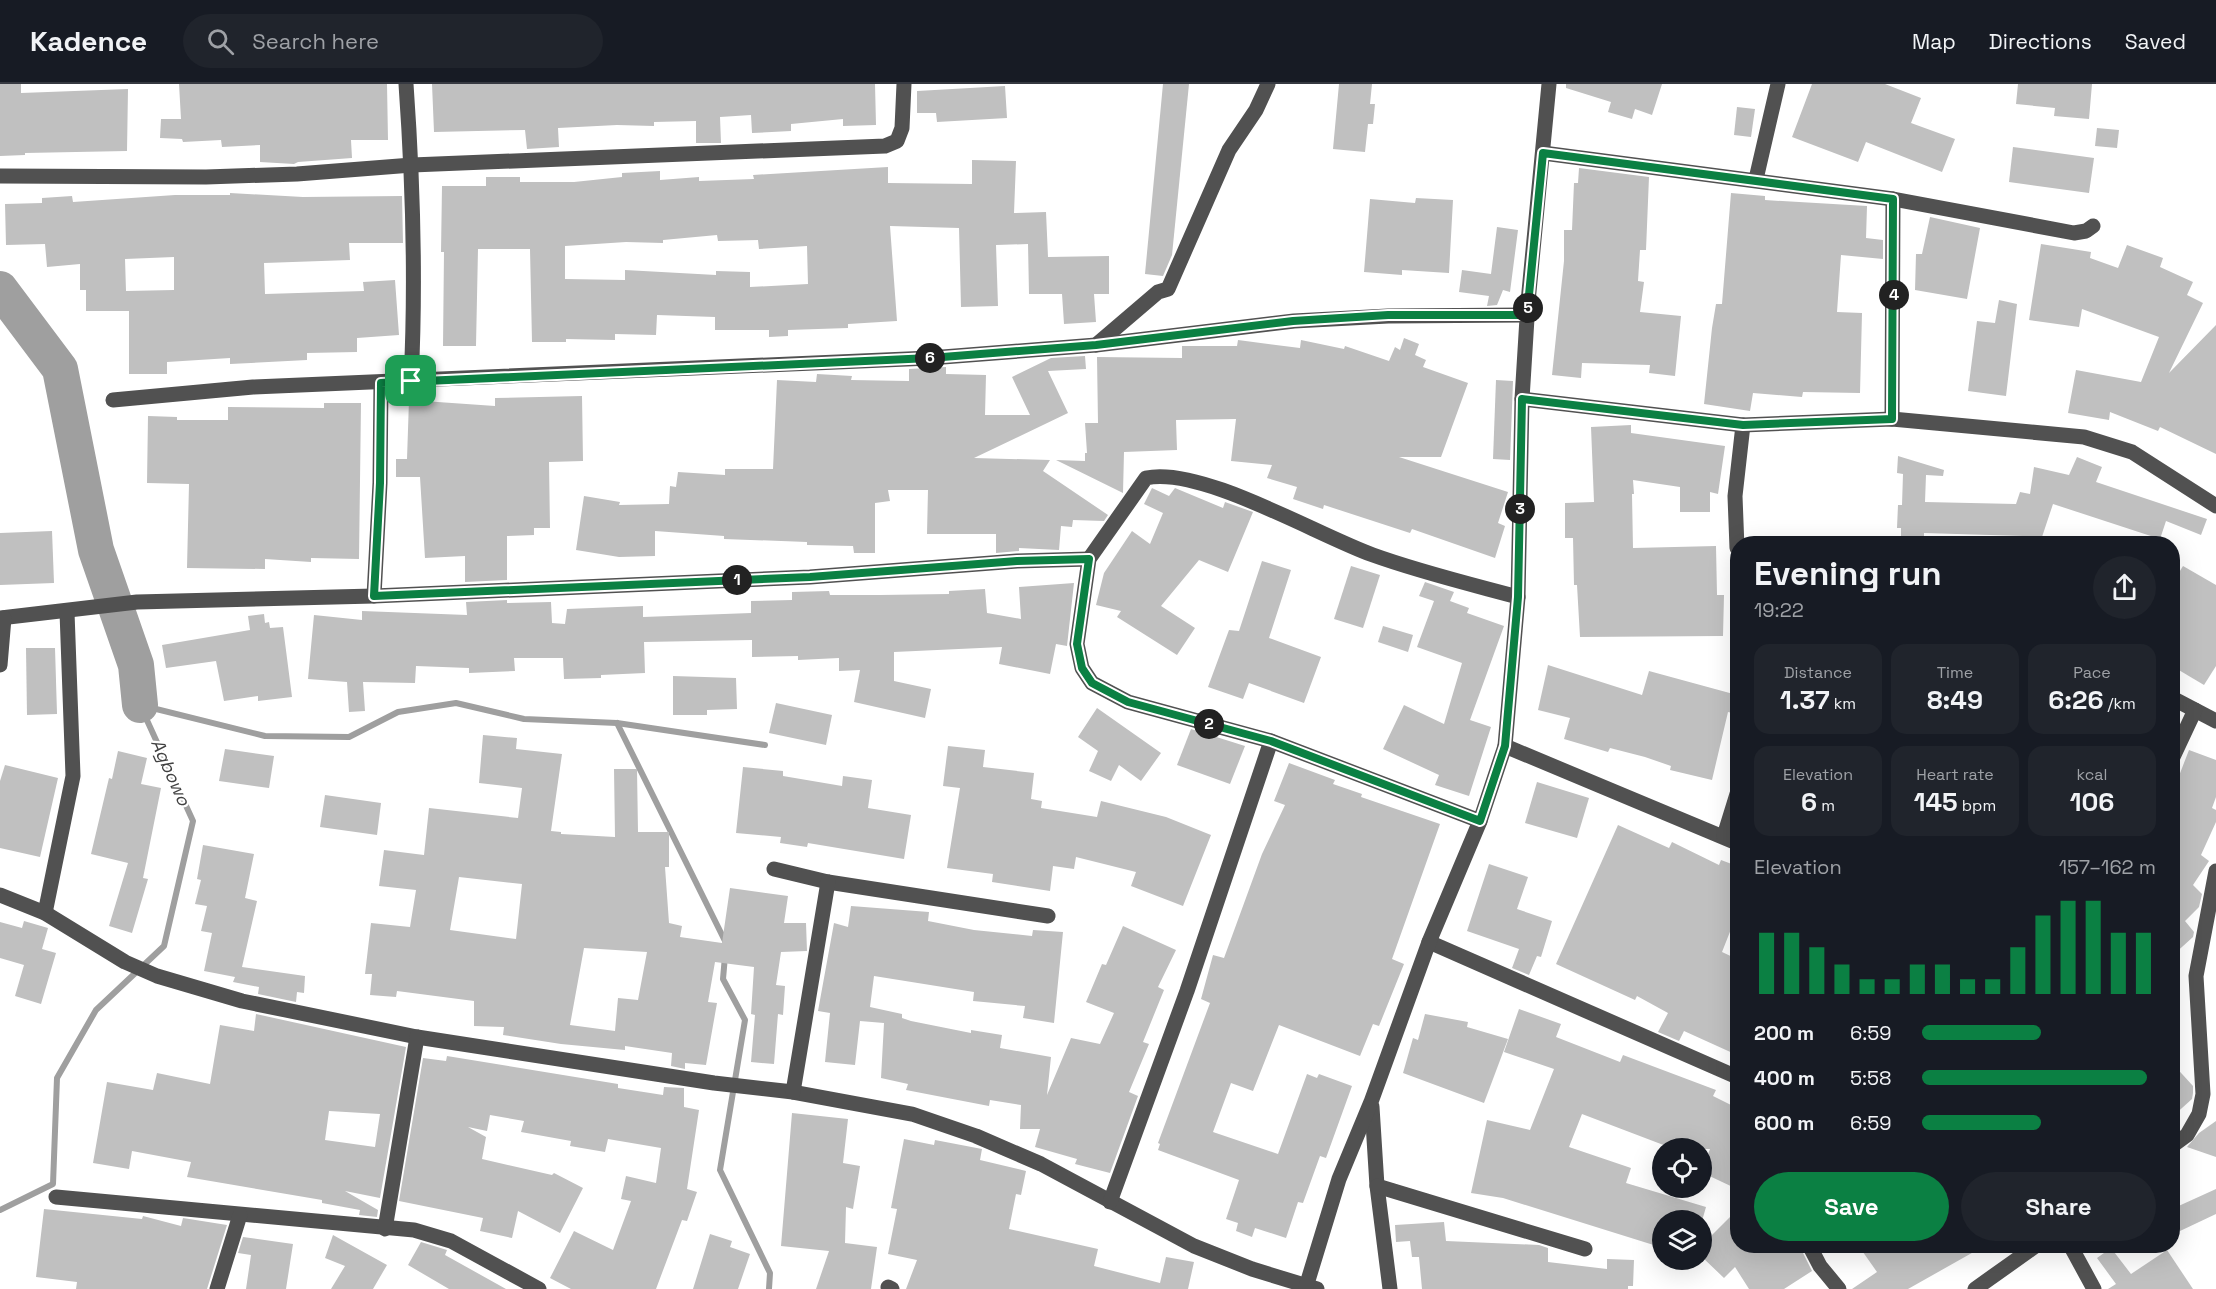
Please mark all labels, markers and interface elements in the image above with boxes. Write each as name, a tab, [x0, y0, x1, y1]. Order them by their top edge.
search box	[183, 14, 603, 68]
text: Kadence	[30, 23, 147, 59]
icon: search	[204, 25, 237, 58]
text: Search here	[252, 27, 379, 55]
text: Map	[1912, 28, 1956, 55]
text: Directions	[1989, 28, 2092, 55]
text: Saved	[2125, 28, 2186, 55]
pin: 4	[1879, 280, 1909, 310]
text: 4	[1889, 284, 1899, 305]
pin: 5	[1513, 293, 1543, 323]
text: 5	[1523, 297, 1533, 318]
pin: 6	[915, 343, 945, 373]
text: 6	[925, 347, 935, 368]
pin	[385, 355, 436, 406]
icon: arrive	[394, 364, 427, 397]
pin: 3	[1505, 494, 1535, 524]
text: 3	[1515, 498, 1525, 519]
text: Evening run	[1754, 553, 1942, 595]
button: share	[2093, 556, 2156, 619]
pin: 1	[722, 565, 752, 595]
text: 1	[733, 569, 741, 590]
text: 19:22	[1754, 597, 1804, 623]
text: Distance	[1784, 662, 1852, 683]
text: Time	[1937, 662, 1973, 683]
text: Pace	[2073, 662, 2111, 683]
text: 1.37	[1780, 683, 1830, 717]
text: 8:49	[1927, 683, 1983, 717]
text: 6:26	[2048, 683, 2103, 717]
text: km	[1830, 693, 1856, 714]
text: /km	[2103, 693, 2136, 714]
pin: 2	[1194, 709, 1224, 739]
text: 2	[1204, 713, 1214, 734]
water label: Agbowo	[146, 735, 196, 810]
text: Elevation	[1783, 764, 1853, 785]
text: Heart rate	[1916, 764, 1994, 785]
text: kcal	[2077, 764, 2107, 785]
text: 6	[1801, 785, 1817, 819]
text: 145	[1914, 785, 1958, 819]
text: 106	[2070, 785, 2114, 819]
text: m	[1817, 795, 1835, 816]
text: bpm	[1958, 795, 1996, 816]
text: Elevation	[1754, 854, 1842, 880]
text: 157–162 m	[2059, 854, 2156, 880]
text: 200 m	[1754, 1020, 1814, 1046]
text: 6:59	[1850, 1020, 1892, 1046]
text: 400 m	[1754, 1065, 1815, 1091]
text: 5:58	[1850, 1065, 1891, 1091]
text: 600 m	[1754, 1110, 1814, 1136]
text: 6:59	[1850, 1110, 1892, 1136]
map controls	[1652, 1138, 1712, 1270]
button: locate	[1652, 1138, 1712, 1198]
button: Save	[1754, 1172, 1949, 1241]
button: Share	[1961, 1172, 2156, 1241]
button: layers	[1652, 1210, 1712, 1270]

